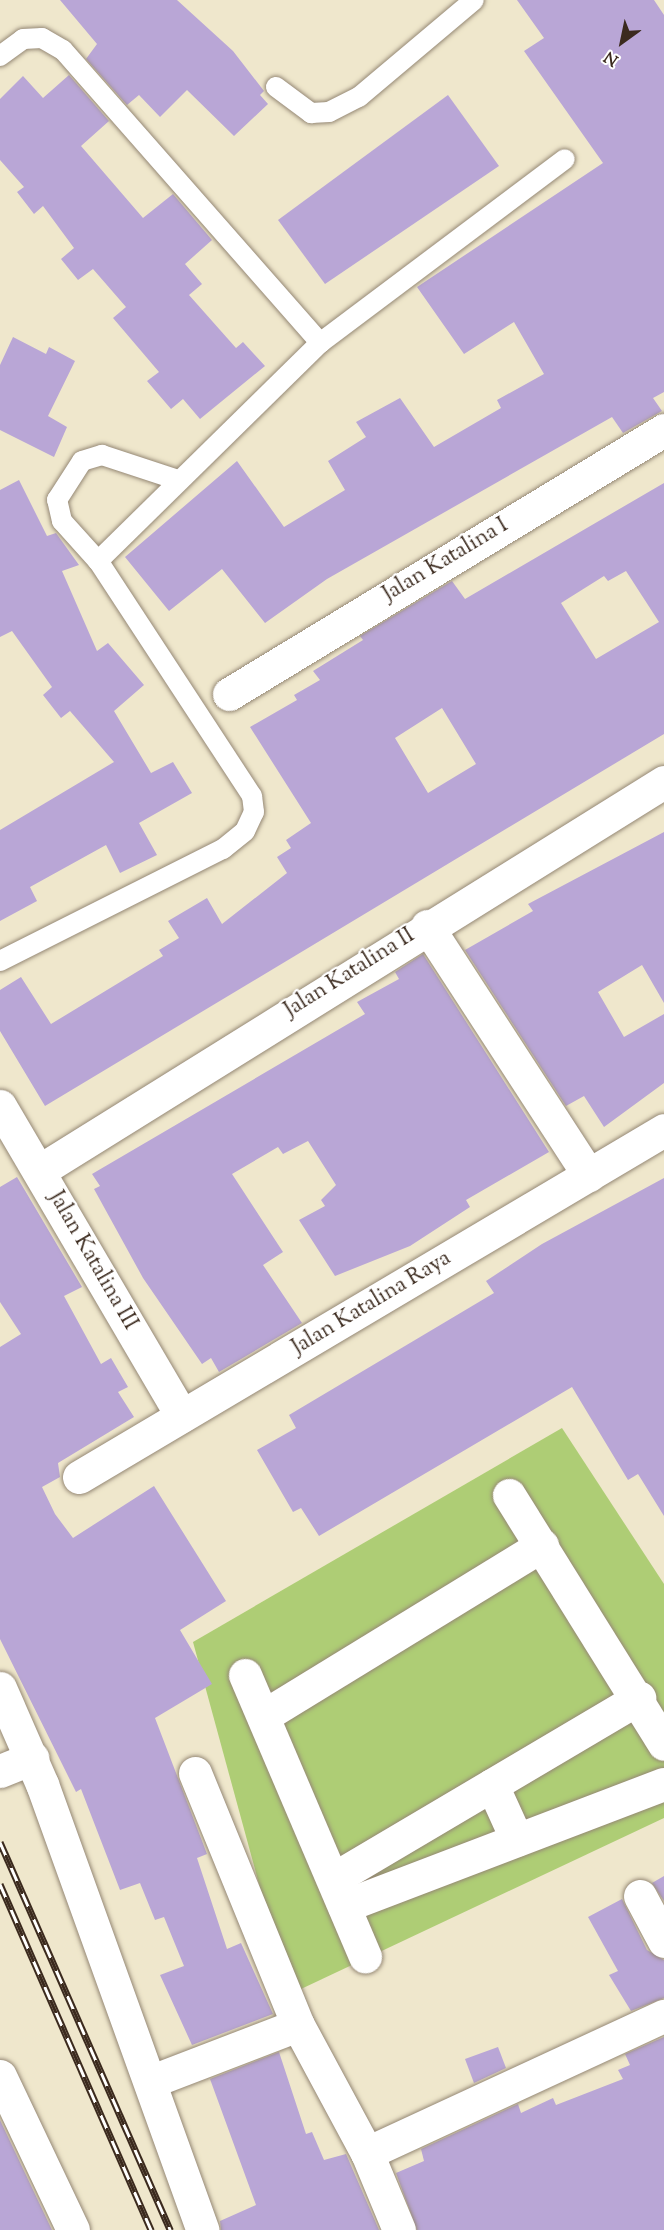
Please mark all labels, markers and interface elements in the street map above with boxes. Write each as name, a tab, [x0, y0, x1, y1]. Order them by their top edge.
north arrow	[592, 12, 652, 72]
text: N	[600, 44, 624, 71]
street label: Jalan Katalina I	[379, 513, 513, 609]
street label: Jalan Katalina II	[280, 923, 420, 1025]
street label: Jalan Katalina III	[42, 1187, 142, 1335]
street label: Jalan Katalina Raya	[288, 1246, 456, 1362]

